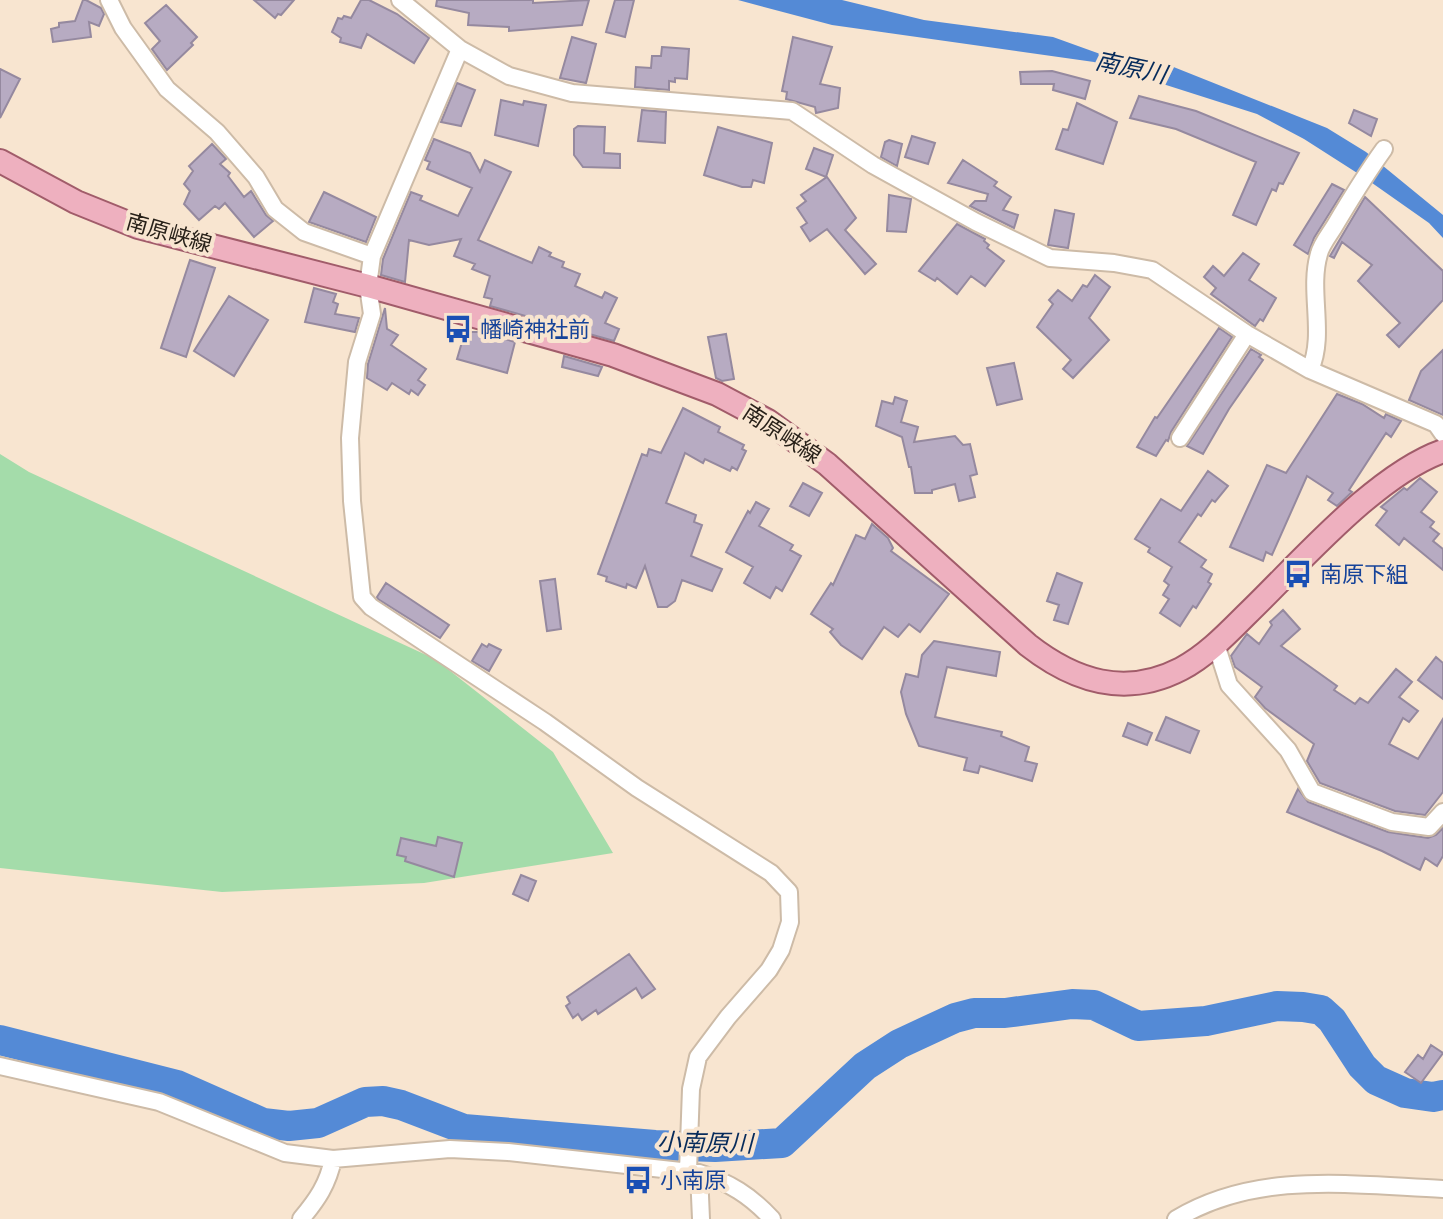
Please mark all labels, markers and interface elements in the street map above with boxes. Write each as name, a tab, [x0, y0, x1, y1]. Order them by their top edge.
water label: 南原川	[1093, 47, 1172, 90]
street label: 南原峡線	[123, 209, 215, 257]
bus stop icon: 幡崎神社前	[443, 314, 473, 344]
place label: 幡崎神社前	[480, 317, 590, 342]
street label: 南原峡線	[738, 400, 826, 468]
bus stop icon: 南原下組	[1283, 559, 1313, 589]
place label: 南原下組	[1320, 562, 1408, 587]
water label: 小南原川	[657, 1128, 756, 1158]
bus stop icon: 小南原	[623, 1165, 653, 1195]
place label: 小南原	[660, 1168, 726, 1193]

